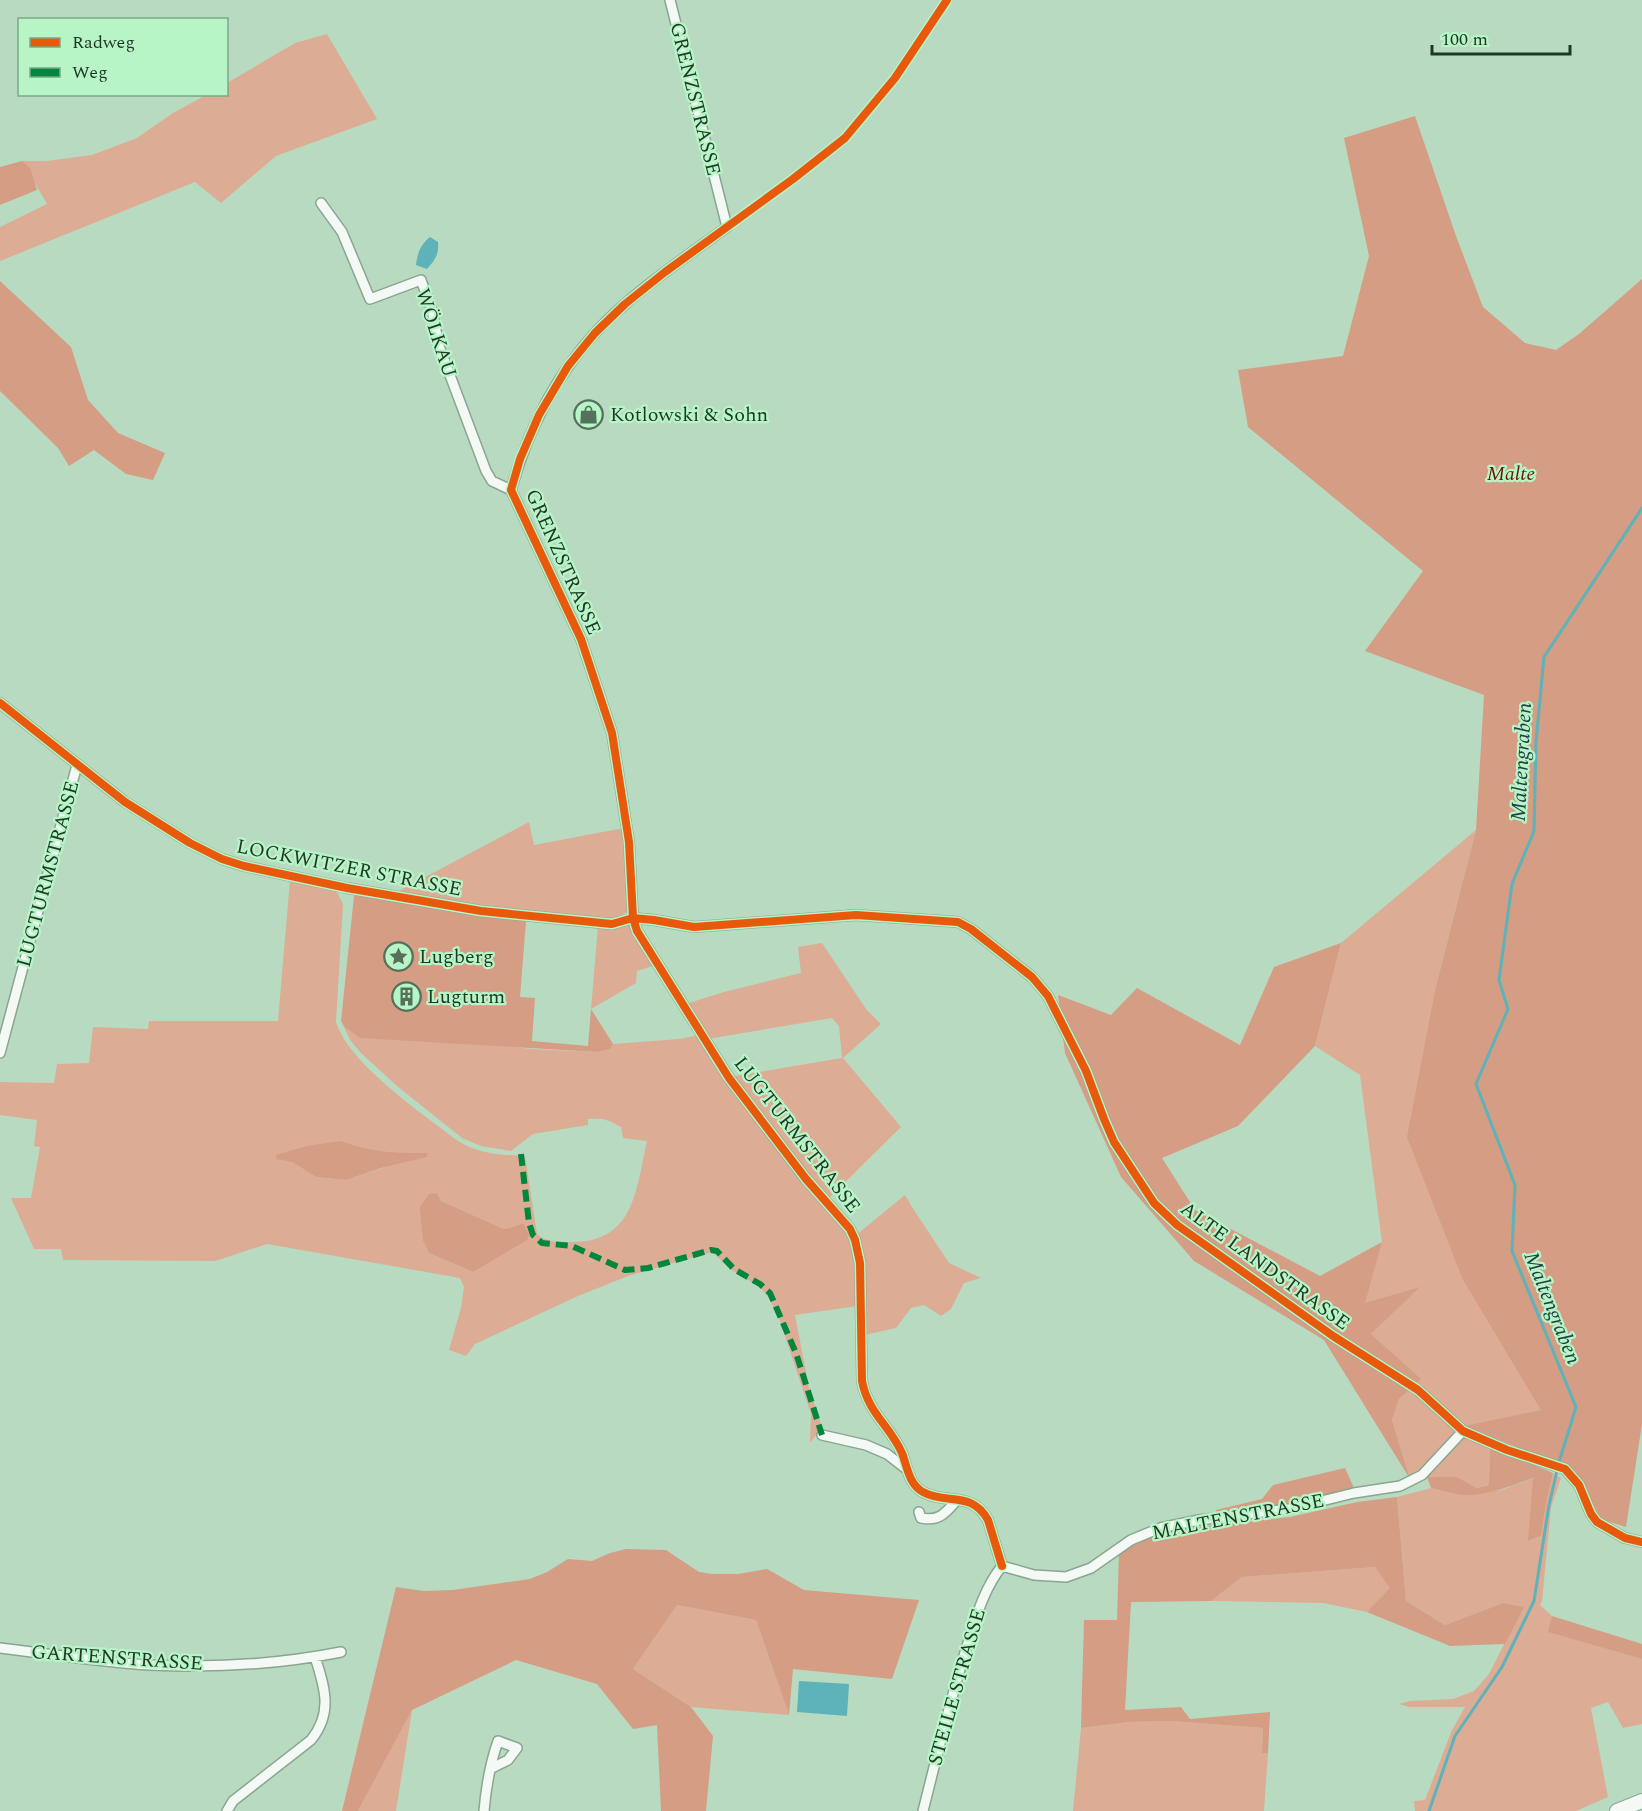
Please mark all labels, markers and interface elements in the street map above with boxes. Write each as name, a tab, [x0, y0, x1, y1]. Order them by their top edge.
legend	[18, 18, 228, 96]
scale bar	[1432, 18, 1570, 56]
street label: GRENZSTRASSE	[661, 19, 729, 179]
text: 100 m	[1441, 26, 1488, 53]
text: Radweg	[72, 29, 135, 56]
text: Weg	[72, 59, 108, 86]
street label: WÖLKAU	[408, 285, 464, 381]
shop icon: Kotlowski & Sohn	[573, 399, 605, 431]
place label: Kotlowski & Sohn	[610, 400, 768, 430]
park label: Malte	[1487, 459, 1535, 489]
street label: GRENZSTRASSE	[517, 484, 609, 640]
water label: Maltengraben	[1503, 702, 1541, 822]
street label: LUGTURMSTRASSE	[9, 777, 87, 971]
street label: LOCKWITZER STRASSE	[234, 831, 464, 905]
place icon: Lugberg	[382, 941, 414, 973]
place label: Lugberg	[419, 942, 494, 972]
building icon: Lugturm	[390, 981, 422, 1013]
place label: Lugturm	[427, 982, 505, 1012]
street label: LUGTURMSTRASSE	[726, 1050, 868, 1220]
street label: ALTE LANDSTRASSE	[1174, 1194, 1356, 1338]
water label: Maltengraben	[1515, 1247, 1589, 1369]
street label: MALTENSTRASSE	[1149, 1486, 1327, 1548]
street label: STEILE STRASSE	[920, 1605, 994, 1769]
street label: GARTENSTRASSE	[30, 1637, 204, 1679]

